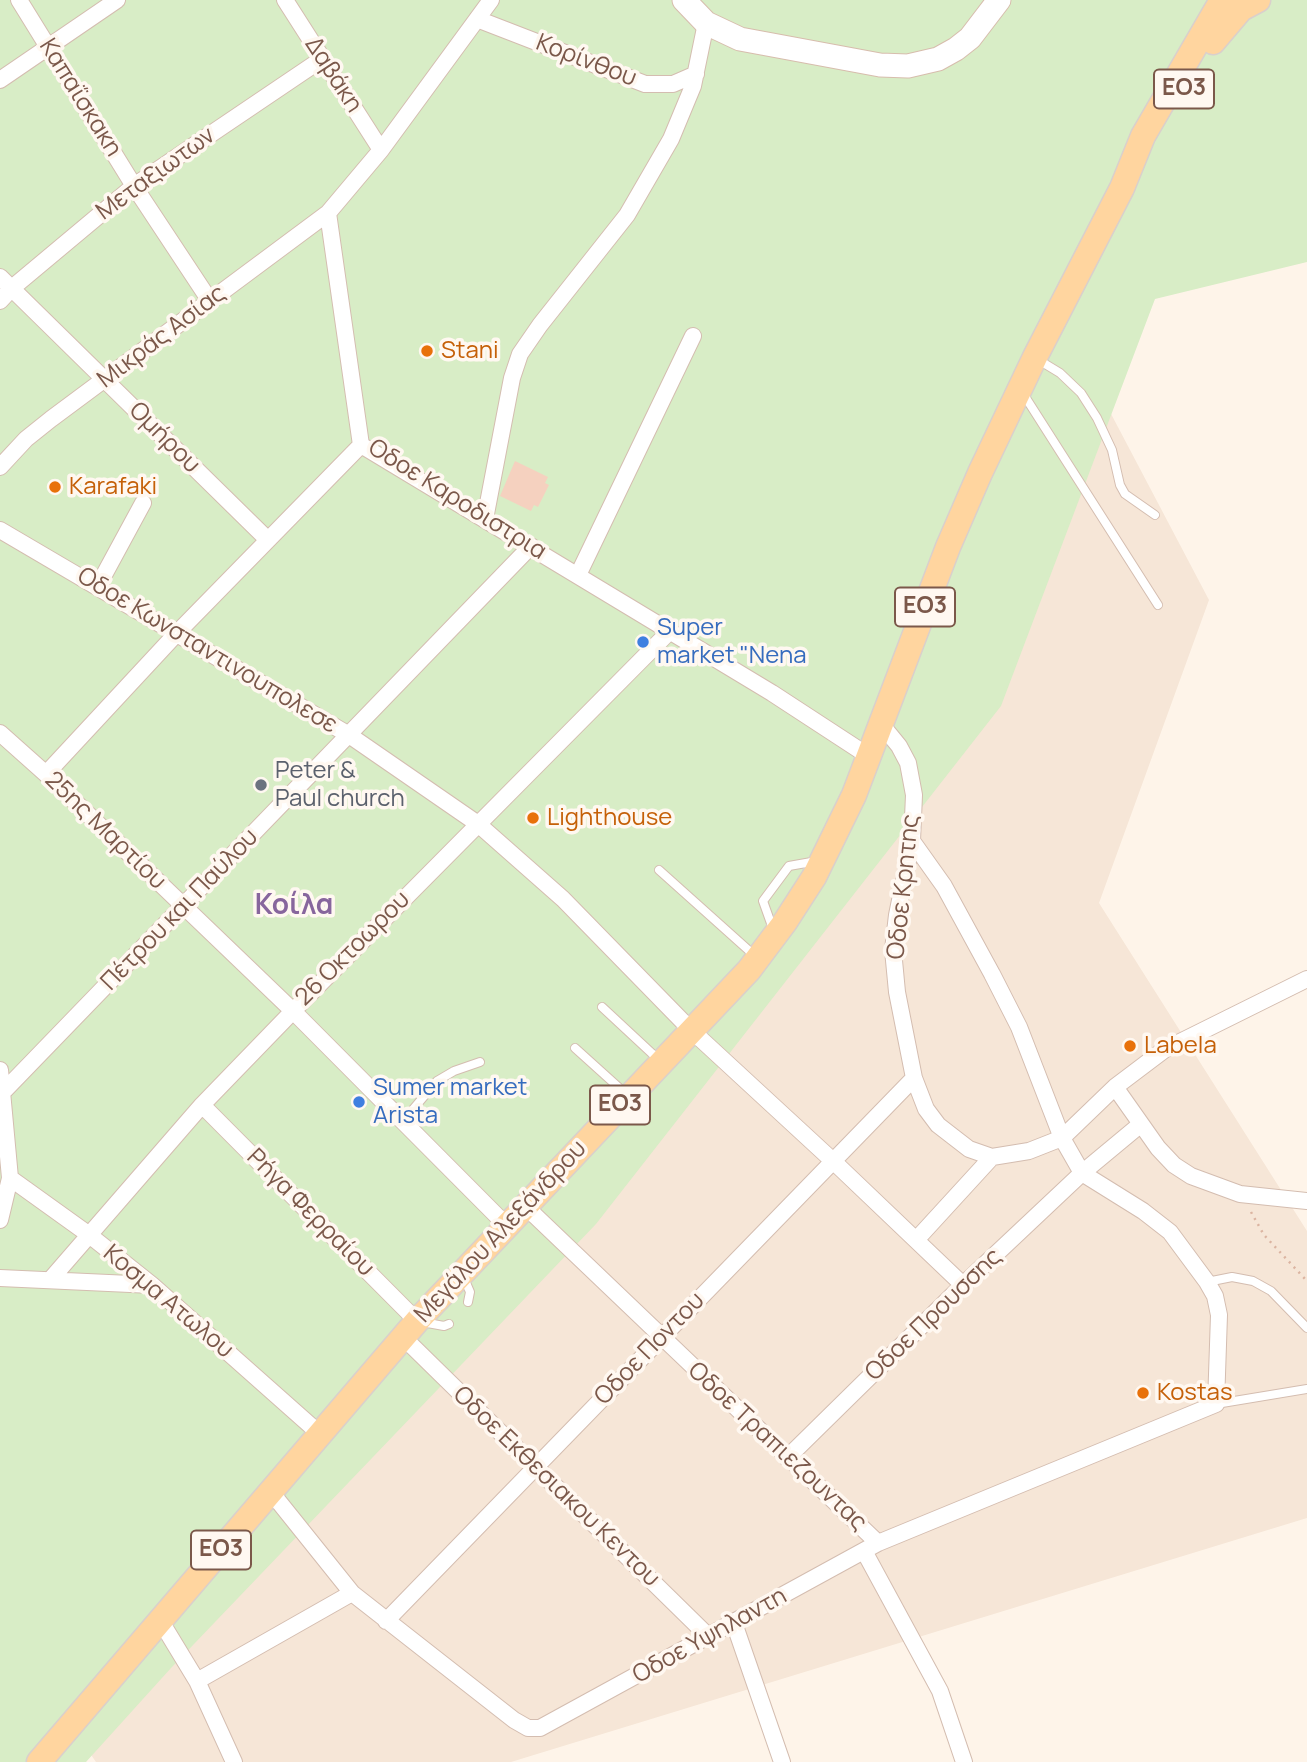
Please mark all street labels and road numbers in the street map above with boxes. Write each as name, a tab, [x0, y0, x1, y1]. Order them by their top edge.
street label: Κορίνθου	[532, 29, 640, 93]
street label: Δαβάκη	[298, 32, 368, 118]
street label: Καπαΐσκακη	[32, 34, 128, 162]
road number: ΕΟ3	[1154, 69, 1214, 108]
street label: Μεταξιωτων	[91, 121, 221, 227]
street label: Μικράς Ασίας	[92, 279, 232, 395]
street label: Ομήρου	[122, 396, 206, 480]
street label: Oδοε Καροδιστρια	[363, 434, 551, 566]
street label: Oδοε Κωνσταντινουπολεσε	[72, 562, 342, 740]
road number: ΕΟ3	[895, 587, 955, 626]
street label: 25ης Μαρτίου	[39, 766, 171, 896]
street label: Oδοε Κρητης	[882, 813, 926, 961]
street label: Πέτρου και Παύλου	[96, 823, 264, 997]
street label: 26 Οκτοωρου	[290, 886, 416, 1012]
road number: ΕΟ3	[590, 1086, 650, 1124]
street label: Μεγάλου Αλεξάνδρου	[409, 1135, 593, 1329]
street label: Ρήγα Φερραίου	[240, 1143, 380, 1283]
street label: Κοσμα Ατωλου	[97, 1239, 239, 1365]
street label: Oδοε Προυσσης	[860, 1243, 1008, 1387]
street label: Oδοε Ποντου	[589, 1287, 711, 1411]
street label: Oδοε Τραπιεζουντας	[682, 1357, 872, 1537]
street label: Oδοε Εκθεσιακου Κεντου	[447, 1381, 665, 1593]
road number: ΕΟ3	[191, 1530, 251, 1569]
street label: Oδοε Υψηλαντη	[628, 1582, 792, 1690]

